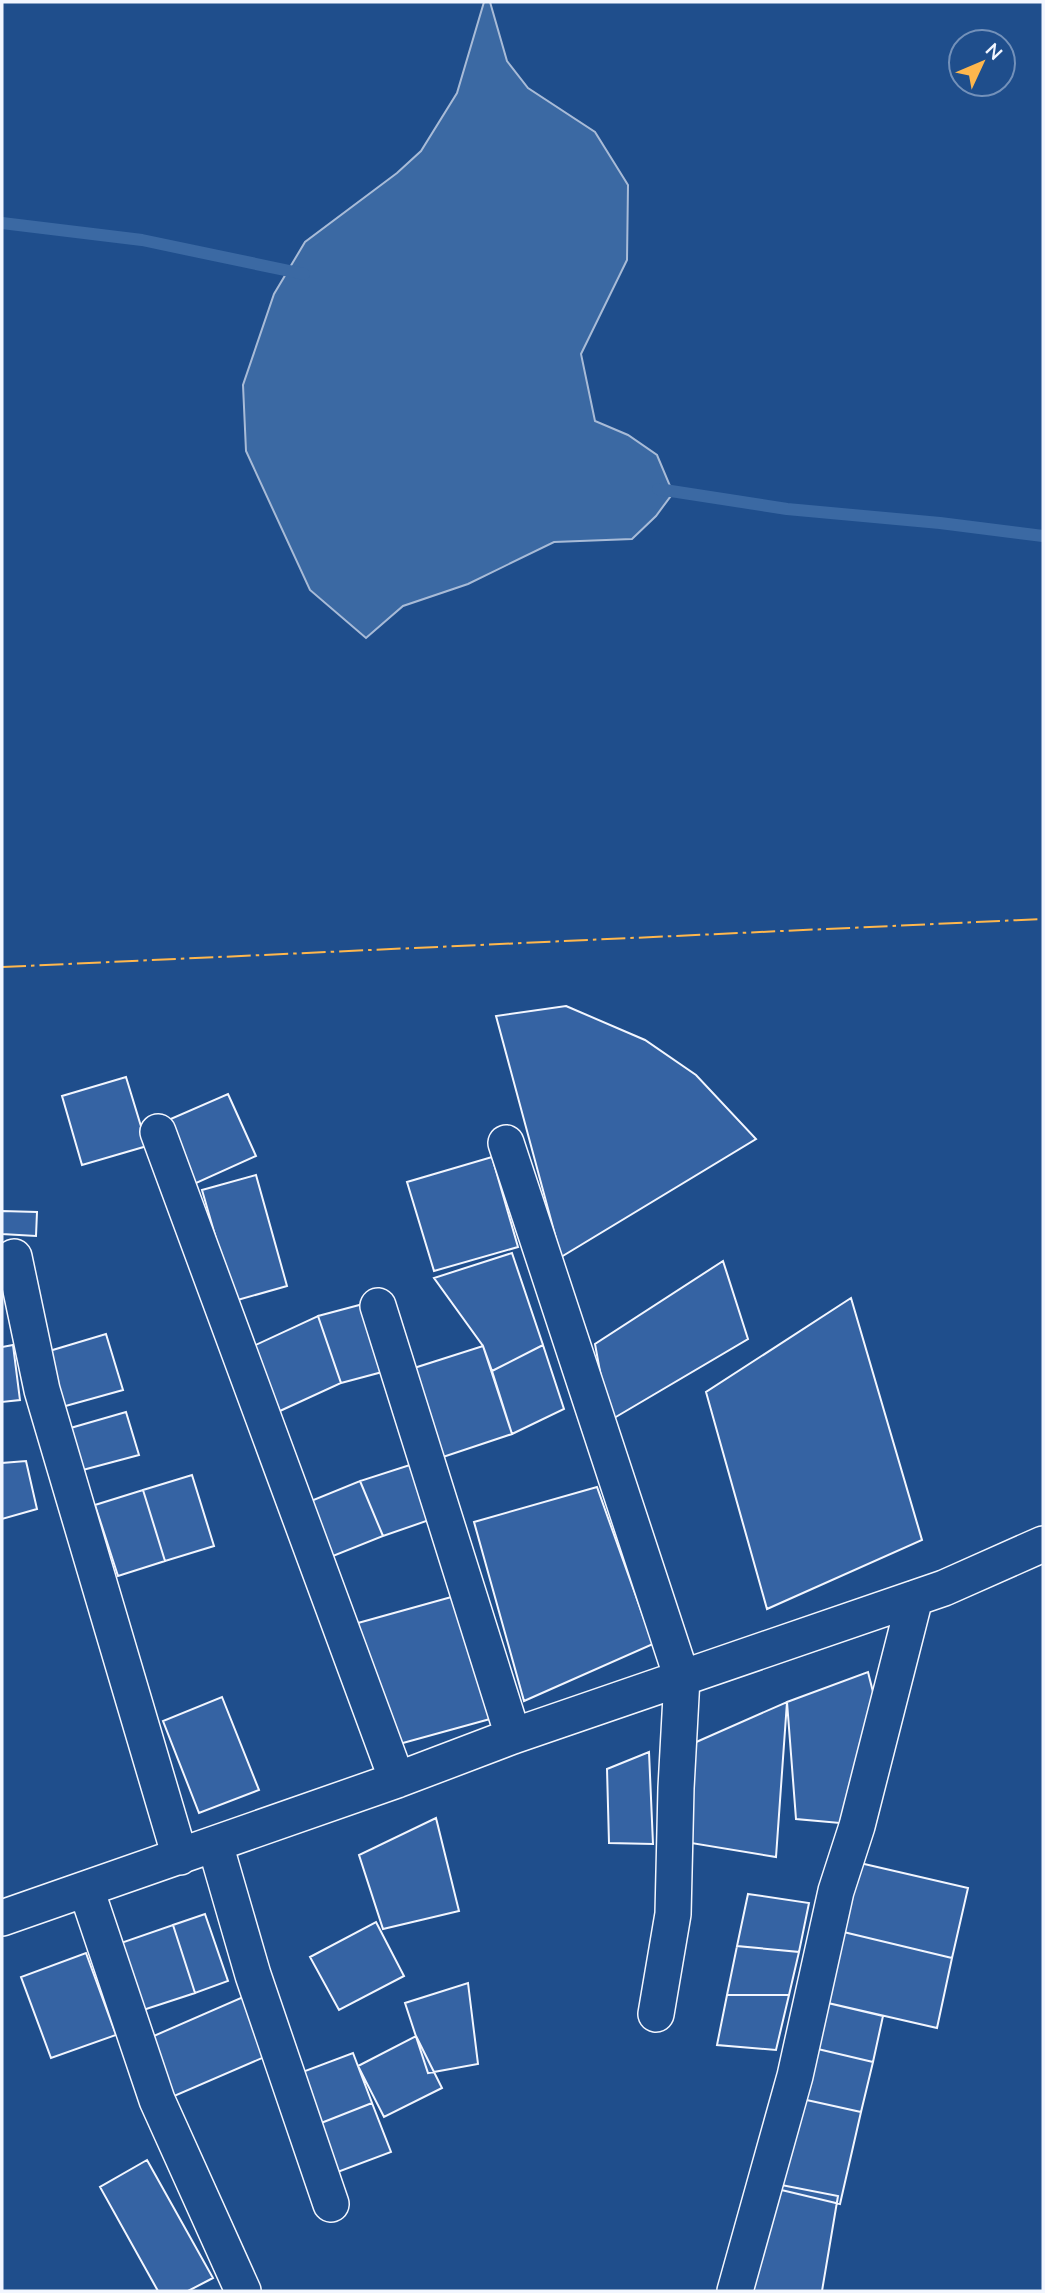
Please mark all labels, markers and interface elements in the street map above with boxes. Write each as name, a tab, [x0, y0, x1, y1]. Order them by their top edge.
north arrow	[947, 28, 1017, 98]
text: N	[981, 38, 1008, 65]

